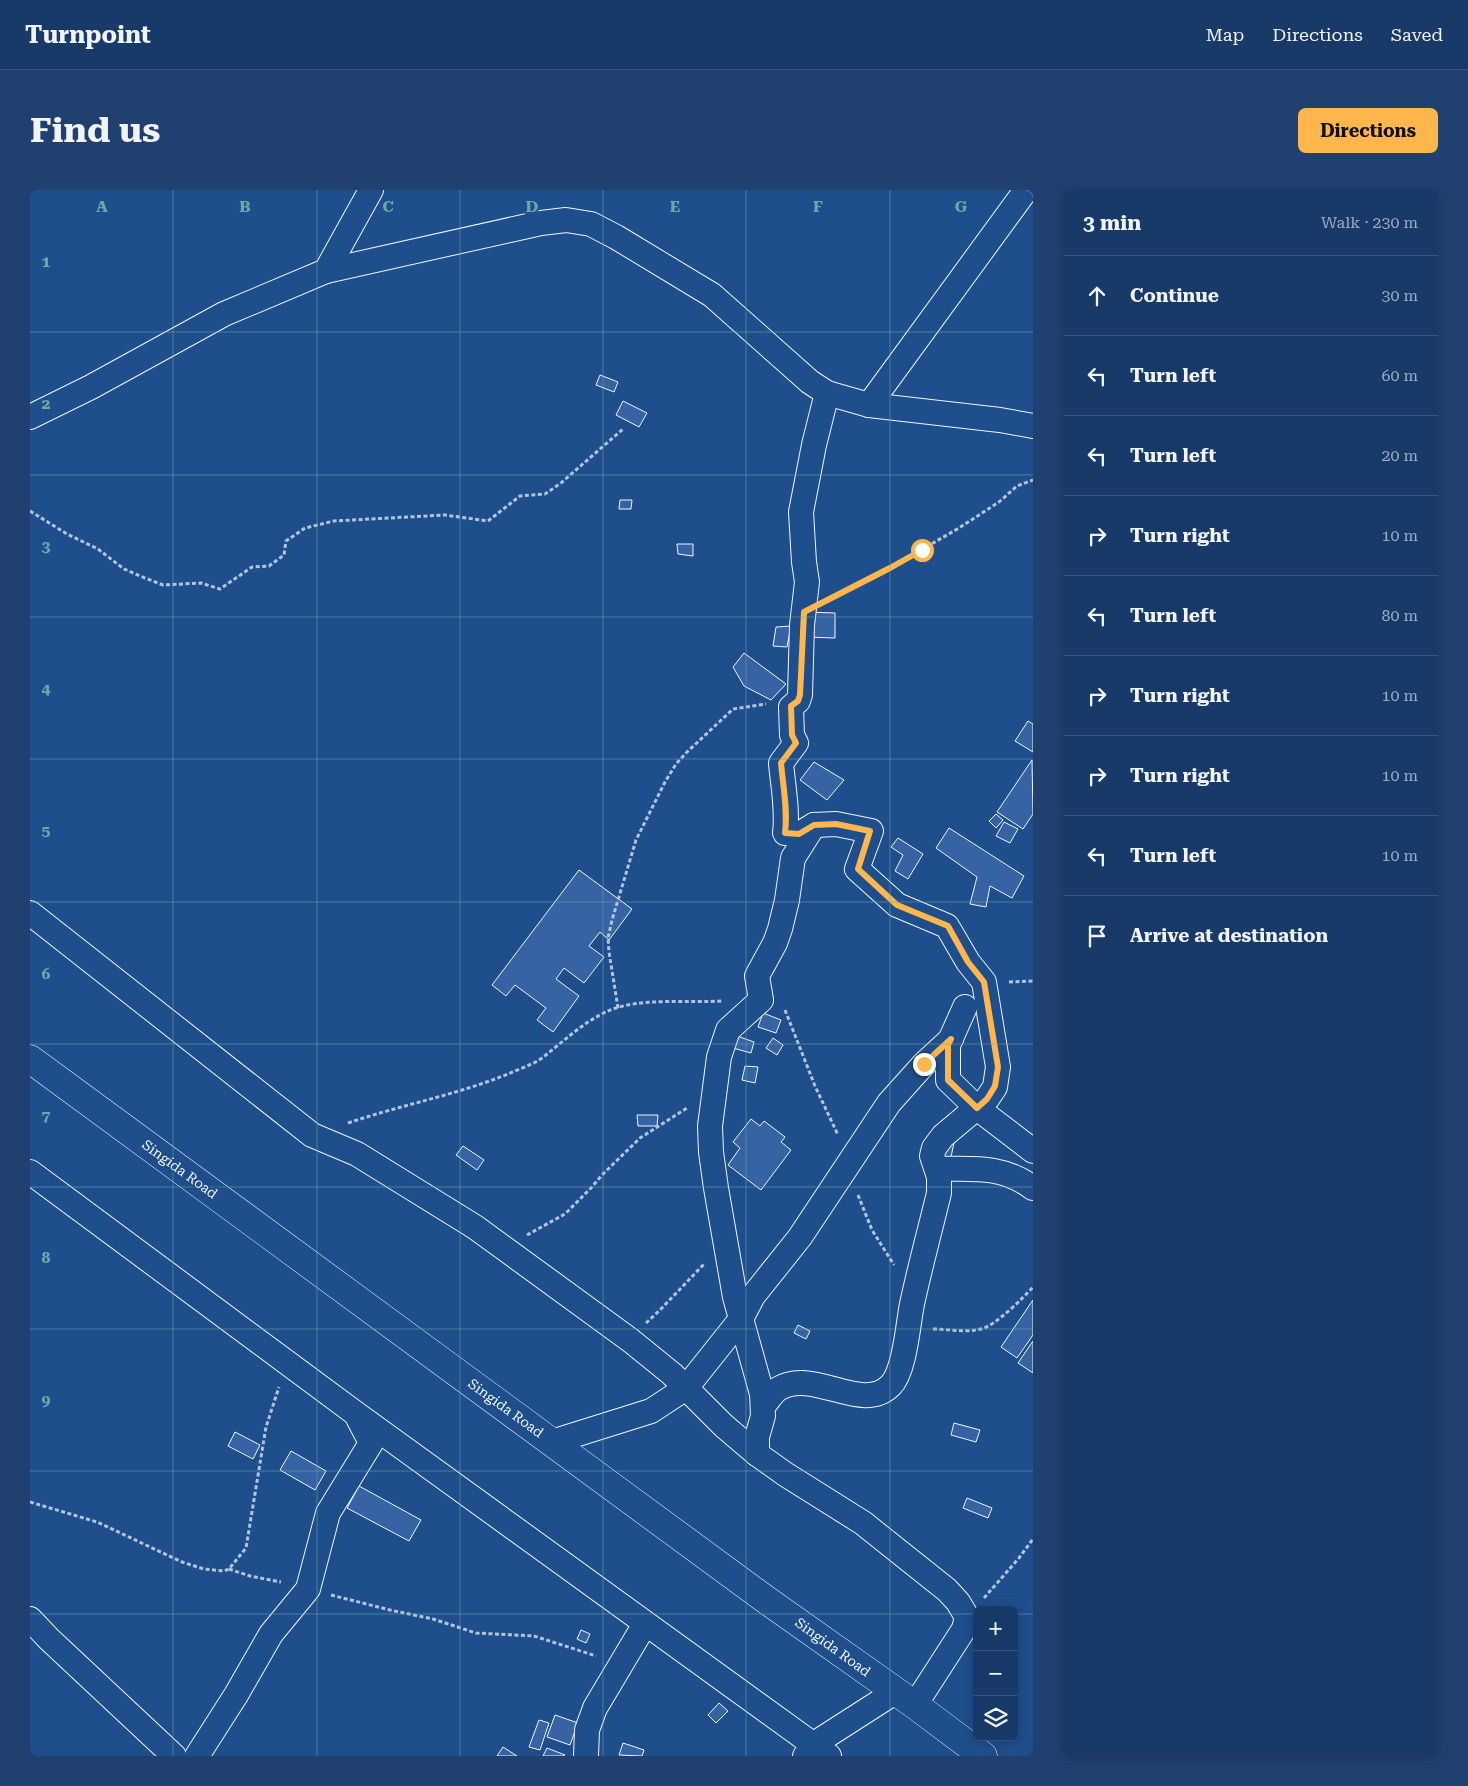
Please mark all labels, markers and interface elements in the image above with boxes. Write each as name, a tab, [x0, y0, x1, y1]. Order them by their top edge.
text: Turnpoint	[25, 21, 151, 49]
text: Map	[1206, 24, 1244, 45]
text: Directions	[1272, 24, 1363, 45]
text: Saved	[1391, 24, 1443, 45]
button: Directions	[1298, 108, 1438, 153]
text: Find us	[30, 110, 160, 151]
text: A	[96, 197, 108, 216]
text: B	[239, 197, 251, 216]
text: C	[382, 197, 394, 216]
text: D	[526, 197, 539, 216]
text: E	[670, 197, 680, 216]
text: F	[813, 197, 823, 216]
text: G	[955, 197, 968, 216]
text: 3 min	[1083, 211, 1141, 235]
text: Walk · 230 m	[1321, 213, 1418, 232]
text: 1	[42, 252, 51, 271]
icon: ahead	[1083, 282, 1111, 310]
text: Continue	[1130, 284, 1219, 307]
text: 30 m	[1381, 286, 1418, 305]
icon: left	[1083, 362, 1111, 390]
text: Turn left	[1130, 364, 1216, 387]
text: 60 m	[1381, 366, 1418, 385]
text: 2	[42, 394, 51, 413]
icon: left	[1083, 442, 1111, 470]
text: Turn left	[1130, 444, 1216, 467]
text: 20 m	[1381, 446, 1418, 465]
icon: right	[1083, 522, 1111, 550]
text: Turn right	[1130, 524, 1230, 547]
text: 10 m	[1381, 526, 1418, 545]
text: 3	[42, 537, 51, 556]
route start	[911, 539, 934, 562]
icon: left	[1083, 602, 1111, 630]
text: Turn left	[1130, 604, 1216, 627]
text: 80 m	[1381, 606, 1418, 625]
text: 4	[42, 679, 51, 698]
icon: right	[1083, 682, 1111, 710]
text: Turn right	[1130, 684, 1230, 707]
text: 10 m	[1381, 686, 1418, 705]
icon: right	[1083, 762, 1111, 790]
text: Turn right	[1130, 764, 1230, 787]
text: 10 m	[1381, 766, 1418, 785]
text: 5	[42, 821, 51, 840]
icon: left	[1083, 842, 1111, 870]
text: Turn left	[1130, 844, 1216, 867]
text: 10 m	[1381, 846, 1418, 865]
icon: arrive	[1083, 922, 1111, 950]
text: Arrive at destination	[1130, 924, 1328, 947]
text: 6	[42, 964, 51, 983]
route end	[913, 1053, 936, 1076]
text: 7	[42, 1106, 51, 1125]
street label: Singida Road	[139, 1136, 221, 1202]
text: 8	[42, 1248, 51, 1267]
street label: Singida Road	[465, 1375, 547, 1441]
text: 9	[42, 1391, 51, 1410]
map controls	[973, 1606, 1018, 1741]
button: +	[973, 1606, 1018, 1651]
street label: Singida Road	[792, 1614, 874, 1680]
button: −	[973, 1651, 1018, 1696]
button: layers	[973, 1696, 1018, 1741]

